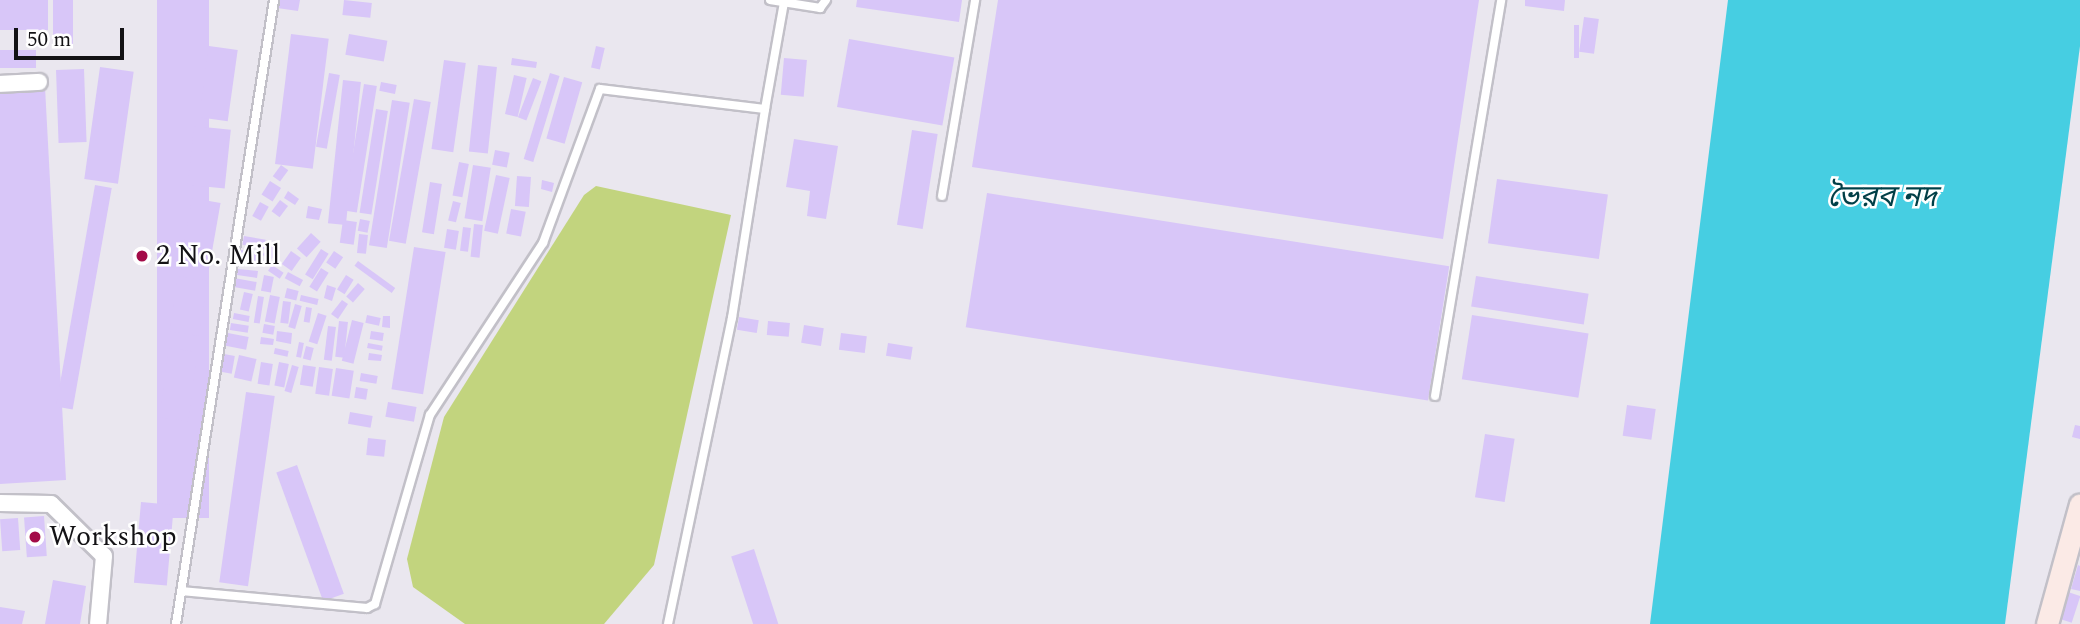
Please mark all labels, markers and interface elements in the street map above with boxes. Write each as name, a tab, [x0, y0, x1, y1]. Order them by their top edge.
scale bar	[18, 14, 128, 58]
text: 50 m	[27, 24, 71, 56]
water label: ভৈরব নদ	[1827, 179, 1937, 215]
place label: 2 No. Mill	[156, 239, 280, 273]
marker: 2 No. Mill	[134, 248, 150, 264]
place label: Workshop	[49, 520, 177, 554]
marker: Workshop	[27, 529, 43, 545]

